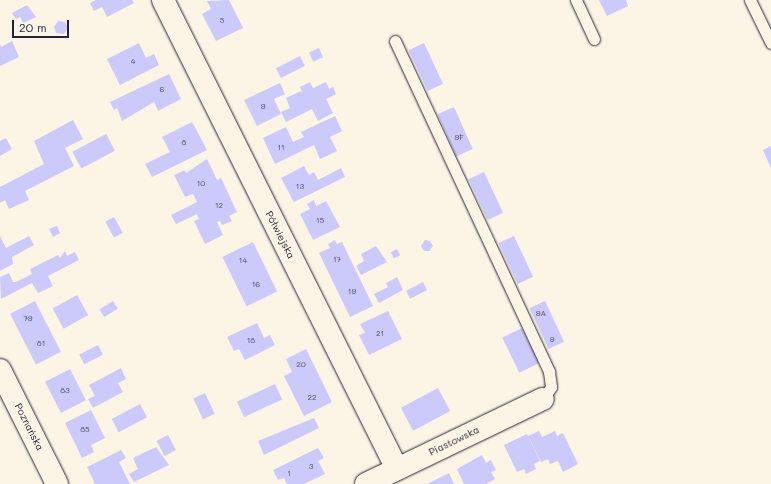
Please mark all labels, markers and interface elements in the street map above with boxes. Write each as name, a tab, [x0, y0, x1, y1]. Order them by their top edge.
scale bar	[14, 12, 71, 38]
house number: 5	[220, 16, 224, 26]
text: 20 m	[19, 19, 47, 35]
house number: 4	[131, 57, 135, 67]
house number: 6	[160, 85, 164, 95]
house number: 9	[261, 102, 265, 112]
house number: 9F	[454, 133, 464, 143]
house number: 8	[182, 138, 186, 148]
house number: 11	[277, 143, 285, 153]
house number: 10	[197, 179, 205, 189]
house number: 13	[296, 182, 304, 192]
house number: 12	[215, 201, 223, 211]
street label: Półwiejska	[263, 209, 297, 261]
house number: 15	[316, 216, 324, 226]
house number: 17	[333, 255, 341, 265]
house number: 14	[239, 256, 247, 266]
house number: 16	[252, 280, 260, 290]
house number: 19	[348, 287, 356, 297]
house number: 9A	[536, 309, 546, 319]
house number: 79	[23, 314, 33, 324]
house number: 21	[376, 329, 384, 339]
house number: 9	[550, 335, 554, 345]
house number: 18	[247, 336, 255, 346]
house number: 81	[37, 339, 45, 349]
house number: 20	[296, 360, 306, 370]
house number: 83	[60, 386, 70, 396]
house number: 22	[308, 393, 316, 403]
street label: Poznańska	[12, 401, 46, 453]
street label: Piastowska	[427, 424, 481, 458]
house number: 85	[80, 425, 90, 435]
house number: 3	[309, 462, 313, 472]
house number: 1	[287, 469, 291, 479]

